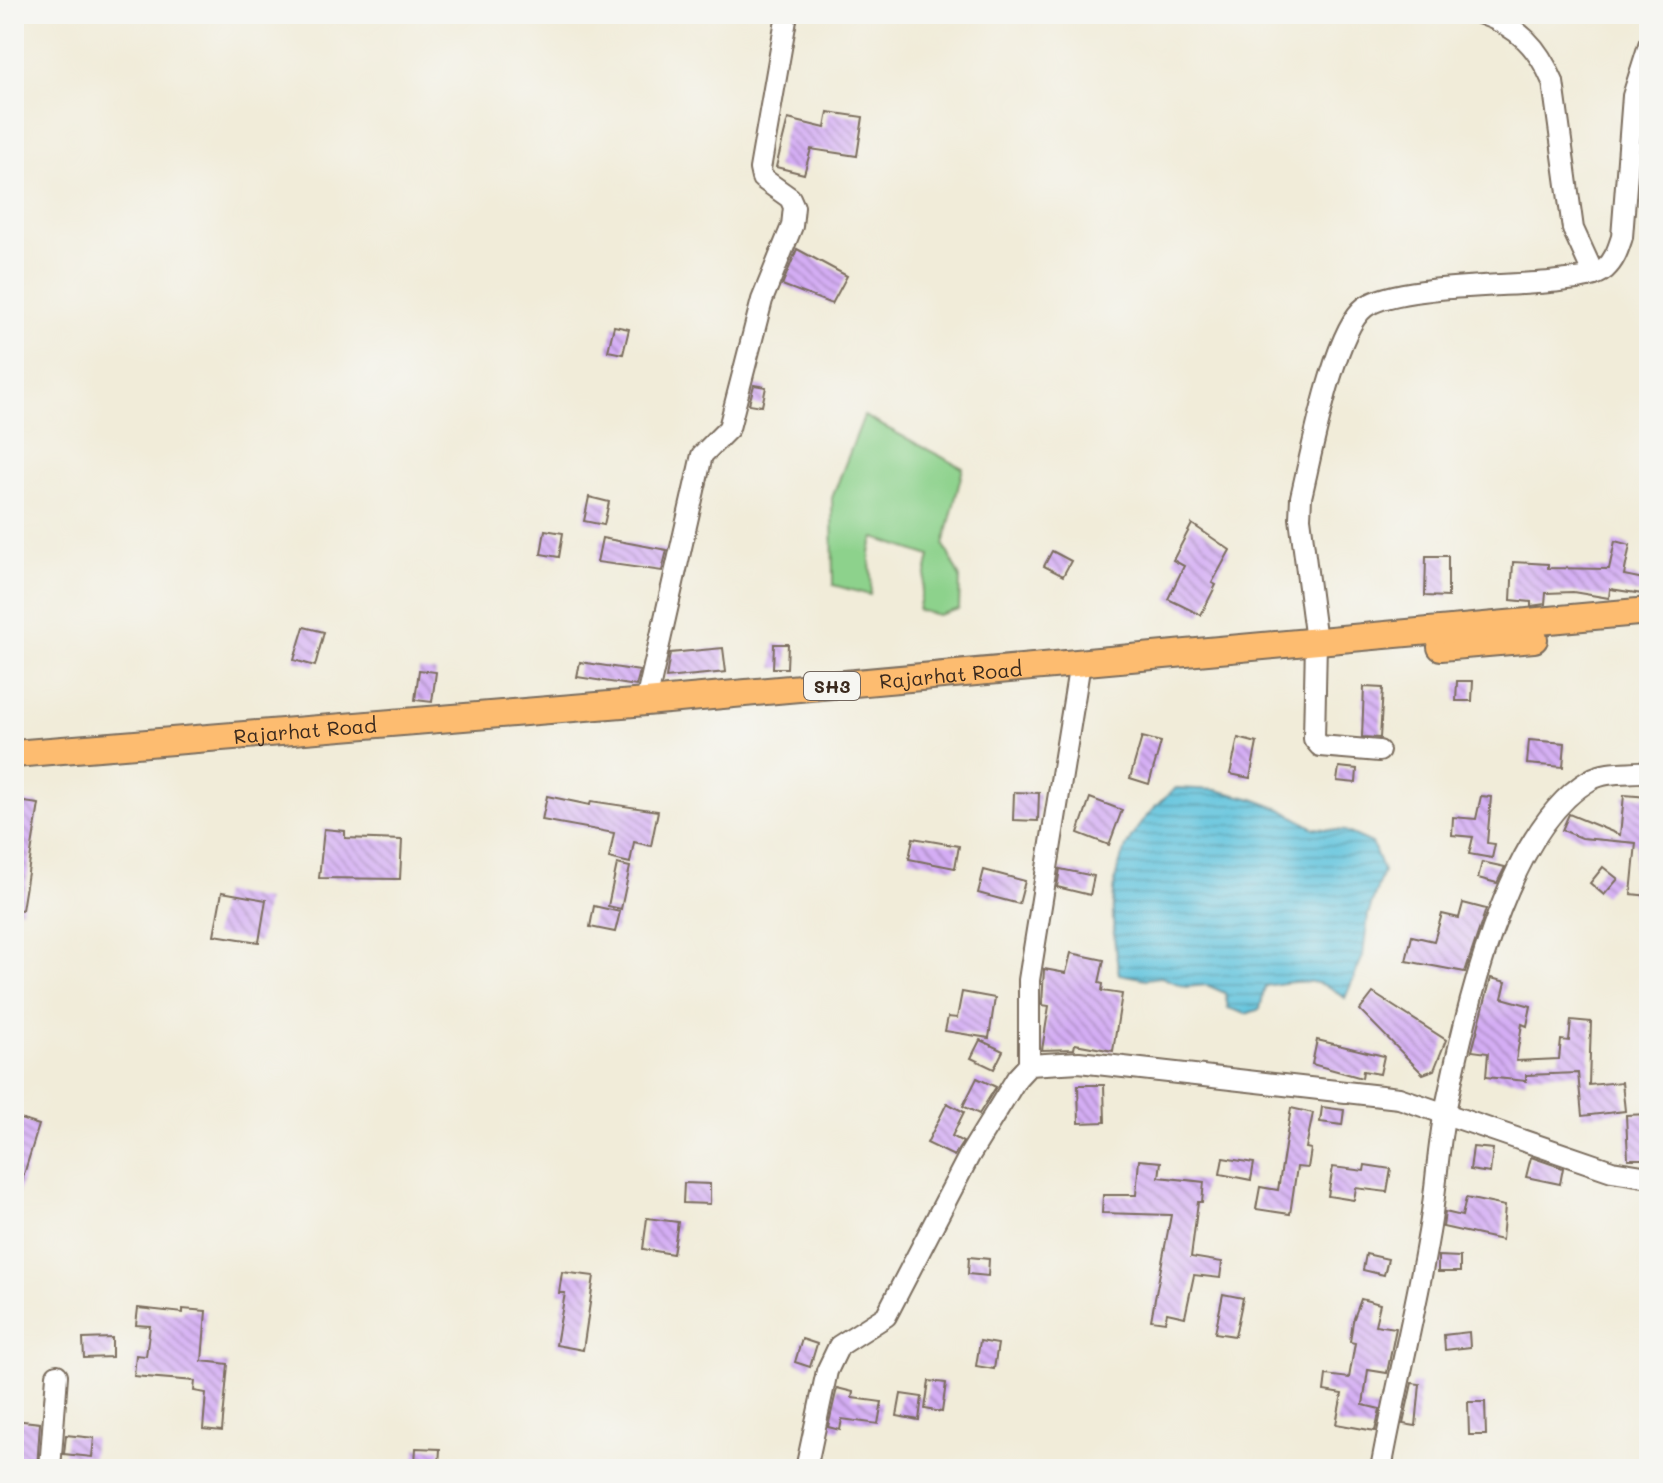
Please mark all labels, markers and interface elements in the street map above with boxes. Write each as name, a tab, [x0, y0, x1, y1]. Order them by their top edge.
street label: Rajarhat Road	[878, 655, 1023, 694]
road number: SH3	[804, 672, 860, 700]
street label: Rajarhat Road	[233, 711, 378, 749]

